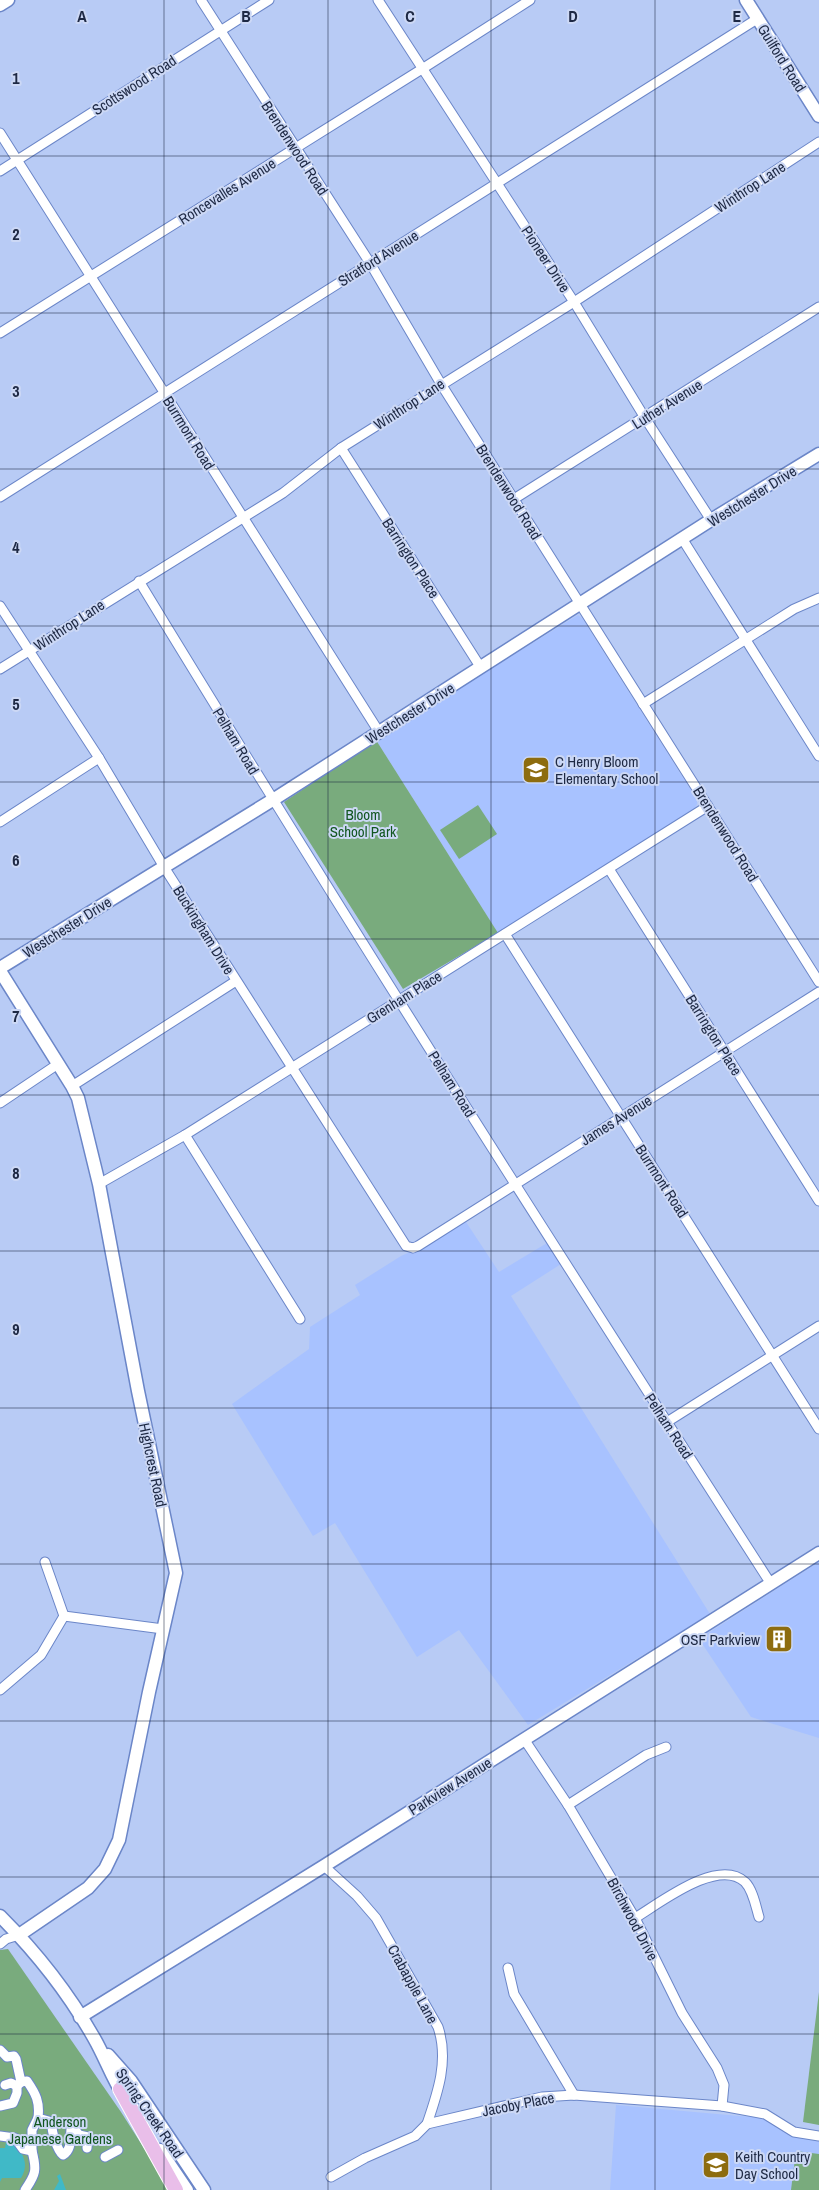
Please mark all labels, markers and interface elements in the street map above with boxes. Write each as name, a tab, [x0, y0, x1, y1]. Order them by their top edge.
text: A	[77, 5, 87, 27]
text: B	[241, 5, 251, 27]
text: C	[405, 5, 415, 27]
text: D	[568, 5, 578, 27]
text: E	[733, 5, 742, 27]
street label: Guilford Road	[753, 20, 811, 96]
street label: Scottswood Road	[88, 50, 180, 120]
text: 1	[12, 67, 20, 89]
street label: Brendenwood Road	[257, 97, 333, 199]
street label: Roncevalles Avenue	[174, 153, 280, 229]
street label: Winthrop Lane	[710, 156, 790, 218]
street label: Pioneer Drive	[517, 221, 576, 297]
text: 2	[12, 223, 20, 245]
street label: Stratford Avenue	[334, 225, 422, 291]
street label: Winthrop Lane	[369, 373, 449, 435]
street label: Luther Avenue	[628, 374, 706, 434]
text: 3	[12, 380, 20, 402]
street label: Burrmont Road	[158, 392, 220, 474]
street label: Brendenwood Road	[471, 440, 547, 544]
street label: Westchester Drive	[704, 460, 801, 532]
street label: Barrington Place	[377, 514, 445, 602]
text: 4	[12, 536, 20, 558]
street label: Winthrop Lane	[29, 594, 109, 656]
street label: Westchester Drive	[362, 677, 459, 749]
text: 5	[12, 693, 20, 715]
street label: Pelham Road	[208, 704, 264, 778]
place label: C Henry Bloom Elementary School	[555, 751, 658, 789]
school or university icon: C Henry Bloom Elementary School	[521, 755, 551, 785]
street label: Brendenwood Road	[688, 782, 764, 886]
park label: Bloom School Park	[330, 804, 397, 842]
text: 6	[12, 849, 20, 871]
street label: Buckingham Drive	[168, 882, 240, 979]
street label: Westchester Drive	[19, 891, 116, 963]
street label: Grenham Place	[362, 965, 446, 1029]
street label: Barrington Place	[681, 991, 747, 1080]
text: 7	[12, 1005, 20, 1027]
street label: Pelham Road	[423, 1047, 481, 1121]
street label: James Avenue	[576, 1090, 656, 1150]
street label: Burrmont Road	[630, 1140, 694, 1222]
text: 8	[12, 1162, 20, 1184]
text: 9	[12, 1318, 20, 1340]
street label: Pelham Road	[640, 1389, 698, 1463]
street label: Highcrest Road	[134, 1421, 172, 1509]
building icon: OSF Parkview	[764, 1624, 794, 1654]
place label: OSF Parkview	[681, 1629, 760, 1650]
street label: Parkview Avenue	[404, 1752, 496, 1820]
street label: Birchwood Drive	[602, 1874, 664, 1964]
street label: Crabapple Lane	[383, 1941, 443, 2028]
street label: Spring Creek Road	[111, 2064, 189, 2162]
street label: Jacoby Place	[480, 2087, 556, 2121]
park label: Anderson Japanese Gardens	[8, 2111, 112, 2149]
place label: Keith Country Day School	[735, 2146, 811, 2184]
school or university icon: Keith Country Day School	[701, 2150, 731, 2180]

